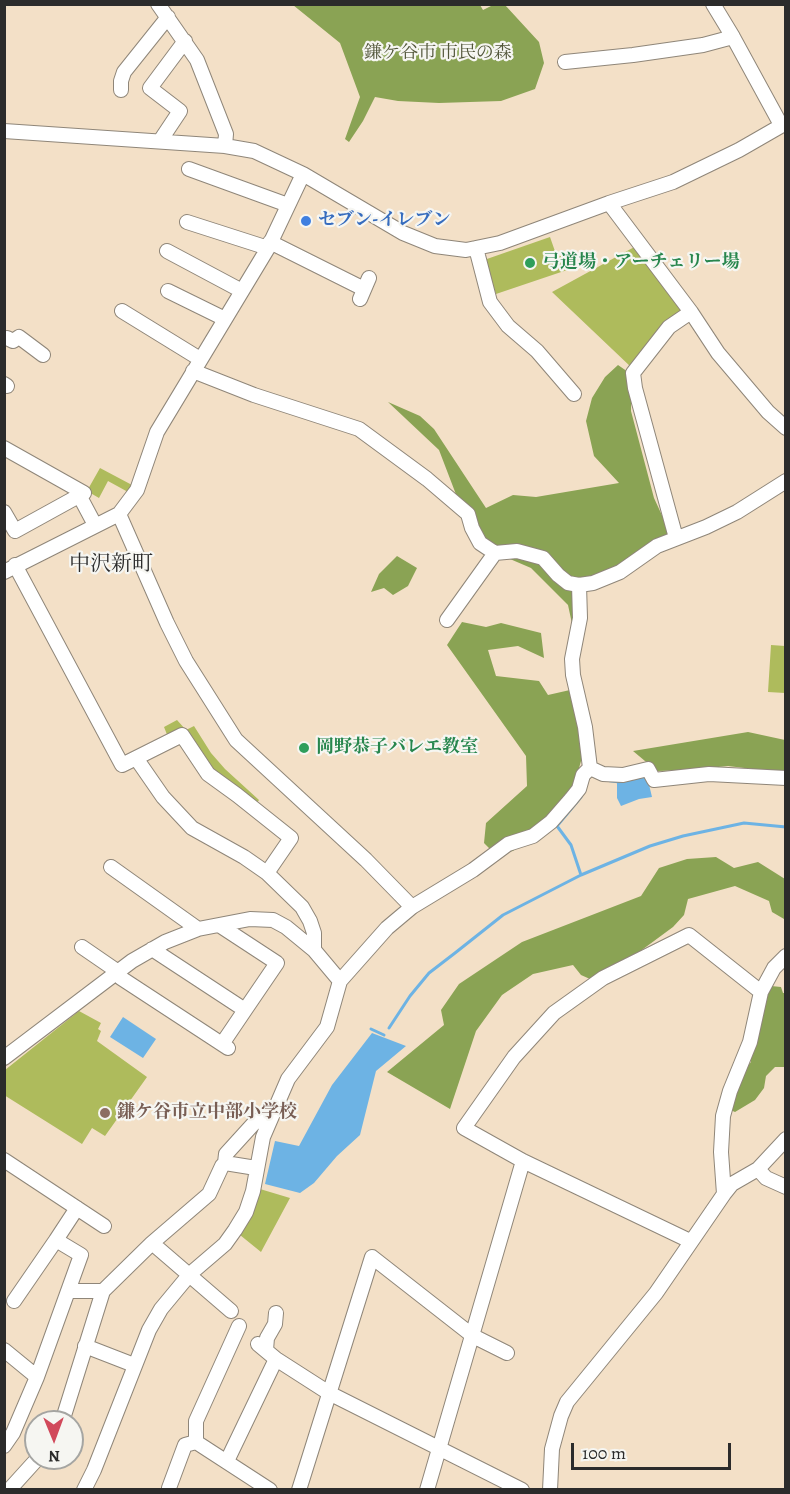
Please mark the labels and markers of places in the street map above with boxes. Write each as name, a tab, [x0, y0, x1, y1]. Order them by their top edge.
place label: セブン-イレブン	[318, 210, 450, 232]
marker: セブン-イレブン	[299, 214, 313, 228]
place label: 弓道場・アーチェリー場	[542, 252, 739, 274]
marker: 弓道場・アーチェリー場	[523, 256, 537, 270]
place label: 岡野恭子バレエ教室	[316, 737, 478, 759]
marker: 岡野恭子バレエ教室	[297, 741, 311, 755]
place label: 鎌ケ谷市立中部小学校	[117, 1102, 297, 1124]
marker: 鎌ケ谷市立中部小学校	[98, 1106, 112, 1120]

